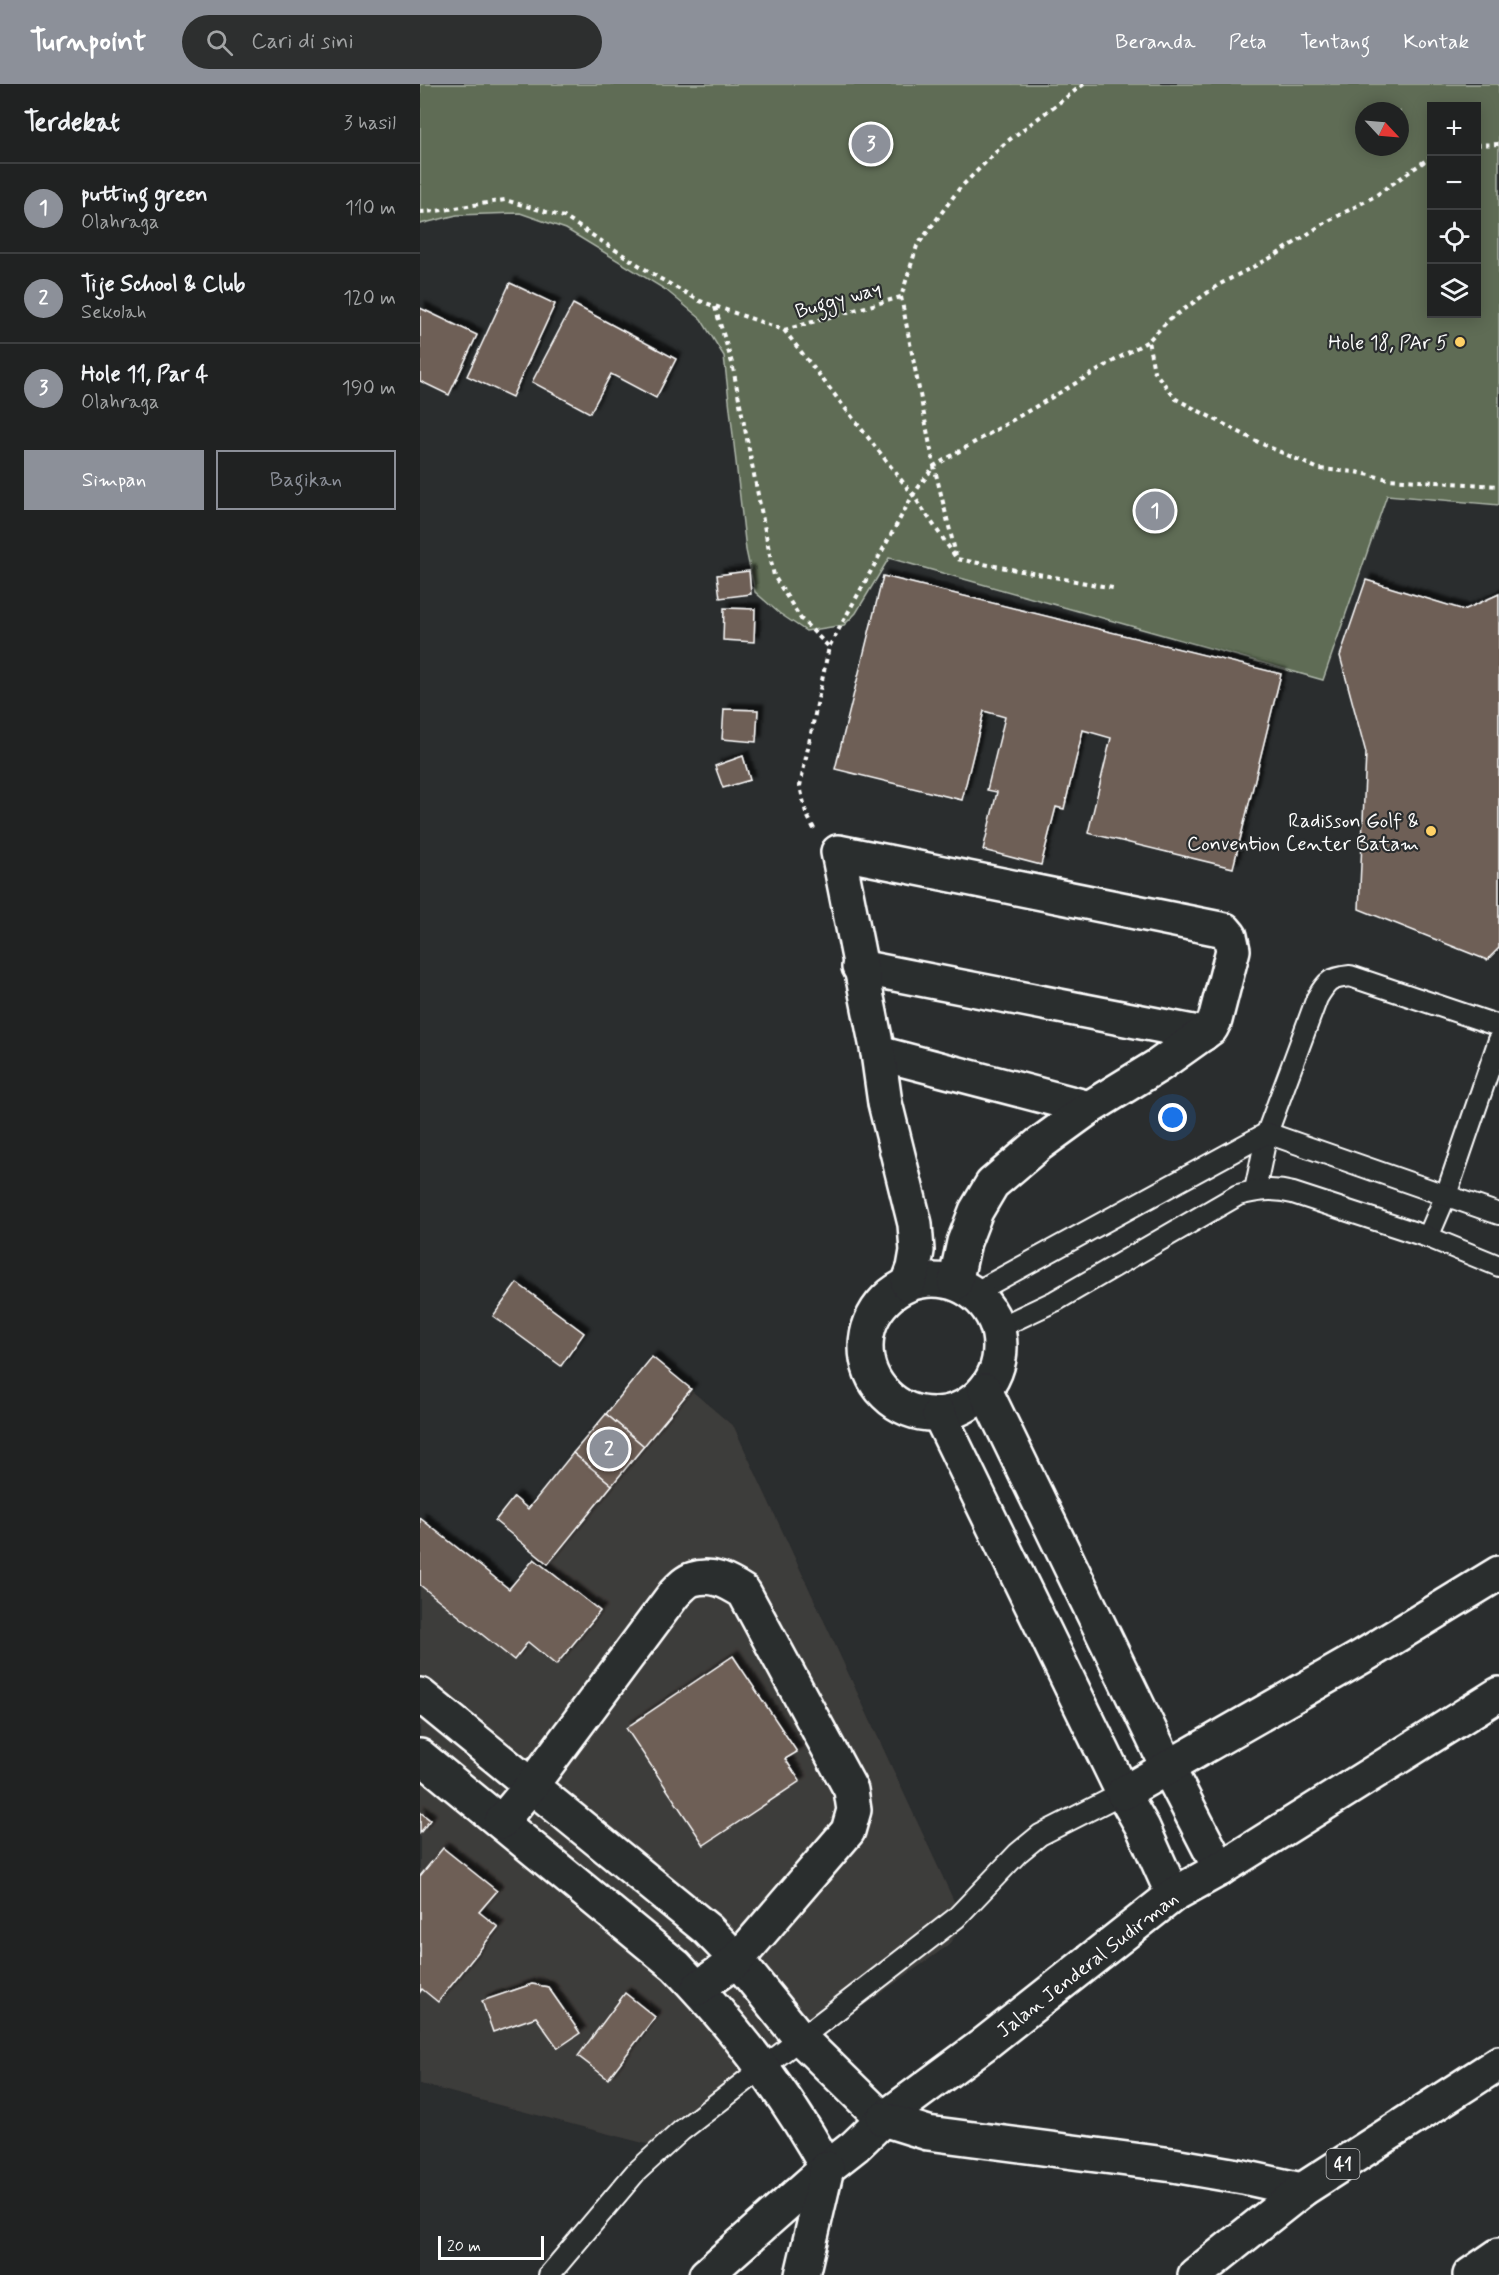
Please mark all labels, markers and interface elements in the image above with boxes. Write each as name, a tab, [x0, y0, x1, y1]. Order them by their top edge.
search box	[182, 15, 602, 69]
text: Turnpoint	[30, 24, 146, 61]
icon: search	[203, 26, 236, 59]
text: Cari di sini	[251, 28, 354, 56]
text: Beranda	[1115, 28, 1196, 56]
text: Peta	[1229, 28, 1267, 56]
text: Tentang	[1300, 28, 1370, 56]
text: Kontak	[1403, 28, 1469, 56]
north arrow	[1355, 102, 1409, 156]
map controls	[1427, 102, 1481, 318]
button: +	[1427, 102, 1481, 156]
text: Terdekat	[24, 106, 120, 140]
text: 3 hasil	[344, 110, 396, 137]
pin: 3	[852, 122, 890, 166]
button: −	[1427, 156, 1481, 210]
text: putting green	[81, 181, 208, 209]
text: 1	[39, 195, 48, 222]
text: 110 m	[345, 195, 396, 222]
text: Olahraga	[81, 209, 159, 236]
button: locate	[1427, 210, 1481, 264]
button: layers	[1427, 264, 1481, 318]
text: Tije School & Club	[81, 271, 245, 299]
street label: Buggy way	[792, 275, 885, 328]
text: 2	[39, 285, 48, 312]
text: 120 m	[343, 285, 396, 312]
text: Sekolah	[81, 299, 147, 326]
place label: Hole 18, PAr 5	[1328, 330, 1448, 357]
marker: Hole 18, PAr 5	[1453, 335, 1467, 349]
text: Hole 11, Par 4	[81, 361, 208, 389]
text: 3	[39, 375, 48, 402]
text: 190 m	[342, 375, 396, 402]
text: Olahraga	[81, 389, 159, 416]
button: Simpan	[24, 450, 204, 510]
button: Bagikan	[216, 450, 396, 510]
pin: 1	[1136, 488, 1174, 534]
place label: Radisson Golf & Convention Center Batam	[1187, 808, 1419, 858]
marker: Radisson Golf & Convention Center Batam	[1424, 824, 1438, 838]
your location	[1158, 1103, 1187, 1132]
pin: 2	[590, 1426, 628, 1472]
street label: Jalan Jenderal Sudirman	[992, 1886, 1184, 2045]
road number: 41	[1326, 2149, 1360, 2179]
scale bar	[438, 2233, 544, 2260]
text: 20 m	[447, 2236, 481, 2257]

